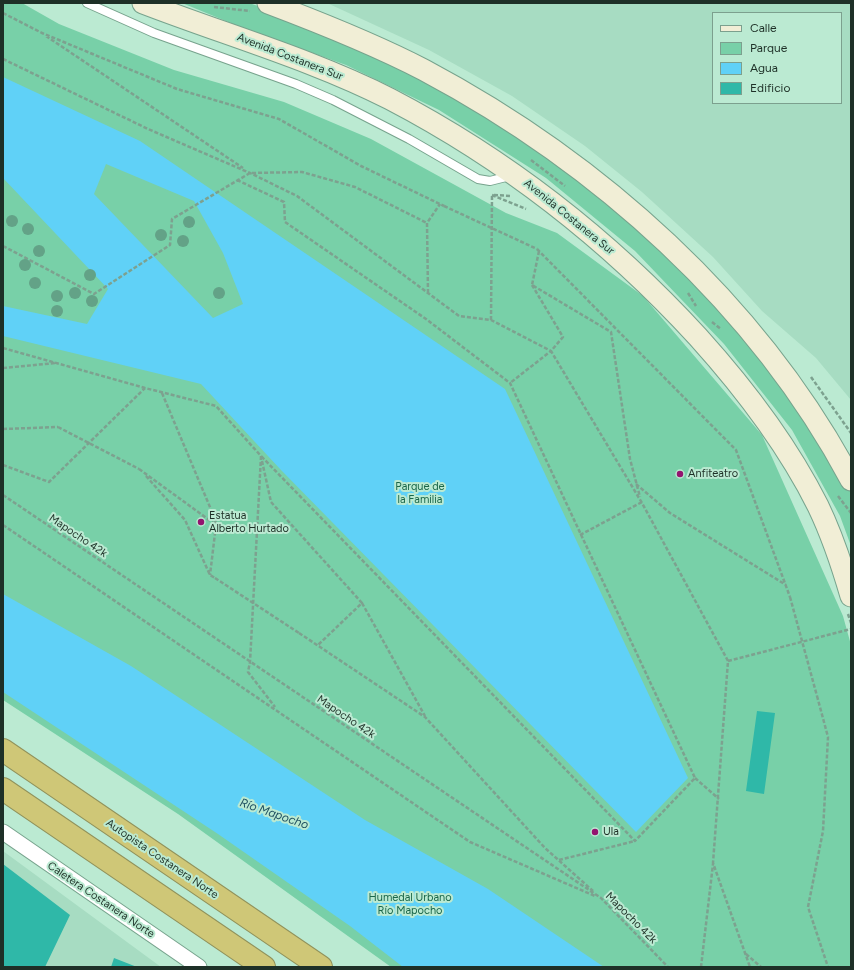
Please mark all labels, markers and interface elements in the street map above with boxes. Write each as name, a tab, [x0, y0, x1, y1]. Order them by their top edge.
legend	[712, 12, 842, 104]
text: Calle	[750, 21, 777, 35]
street label: Avenida Costanera Sur	[235, 31, 345, 83]
text: Parque	[750, 41, 787, 55]
text: Agua	[750, 61, 778, 75]
text: Edificio	[750, 81, 790, 95]
street label: Avenida Costanera Sur	[521, 177, 617, 257]
place label: Anfiteatro	[688, 467, 738, 481]
marker: Anfiteatro	[675, 469, 685, 479]
park label: Parque de la Familia	[395, 480, 445, 506]
place label: Estatua Alberto Hurtado	[209, 509, 289, 535]
street label: Mapocho 42k	[46, 512, 110, 560]
marker: Estatua Alberto Hurtado	[196, 517, 206, 527]
street label: Mapocho 42k	[314, 693, 378, 741]
water label: Río Mapocho	[238, 796, 310, 832]
street label: Autopista Costanera Norte	[103, 816, 221, 902]
place label: Ula	[603, 825, 619, 839]
marker: Ula	[590, 827, 600, 837]
street label: Caletera Costanera Norte	[45, 859, 157, 941]
street label: Mapocho 42k	[603, 890, 659, 946]
park label: Humedal Urbano Río Mapocho	[368, 891, 452, 917]

